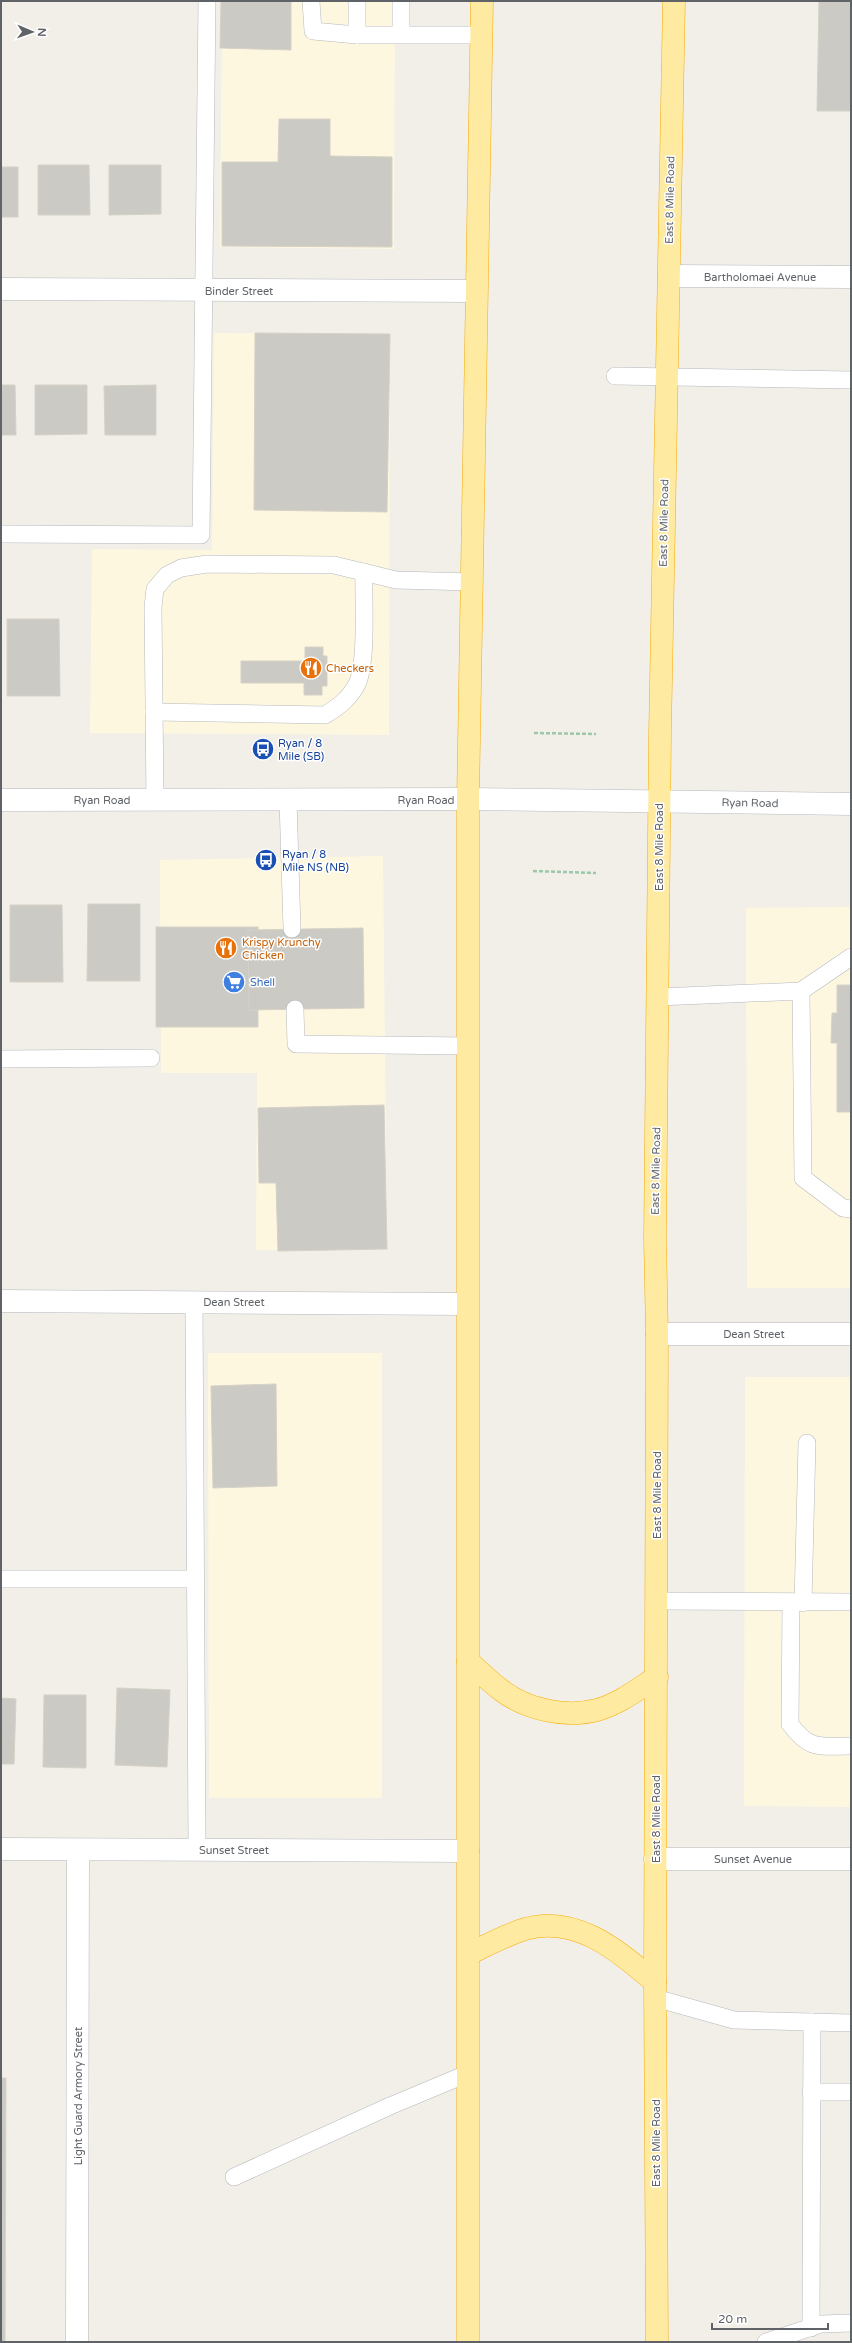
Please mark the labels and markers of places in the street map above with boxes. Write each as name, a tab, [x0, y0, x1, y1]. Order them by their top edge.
restaurant icon: Checkers	[298, 655, 324, 681]
place label: Checkers	[326, 662, 374, 675]
bus stop icon: Ryan / 8 Mile (SB)	[250, 736, 276, 762]
place label: Ryan / 8 Mile (SB)	[278, 737, 324, 763]
bus stop icon: Ryan / 8 Mile NS (NB)	[253, 847, 279, 873]
place label: Ryan / 8 Mile NS (NB)	[282, 848, 349, 874]
restaurant icon: Krispy Krunchy Chicken	[213, 935, 239, 961]
place label: Krispy Krunchy Chicken	[242, 936, 321, 962]
supermarket icon: Shell	[221, 969, 247, 995]
place label: Shell	[250, 976, 275, 989]

